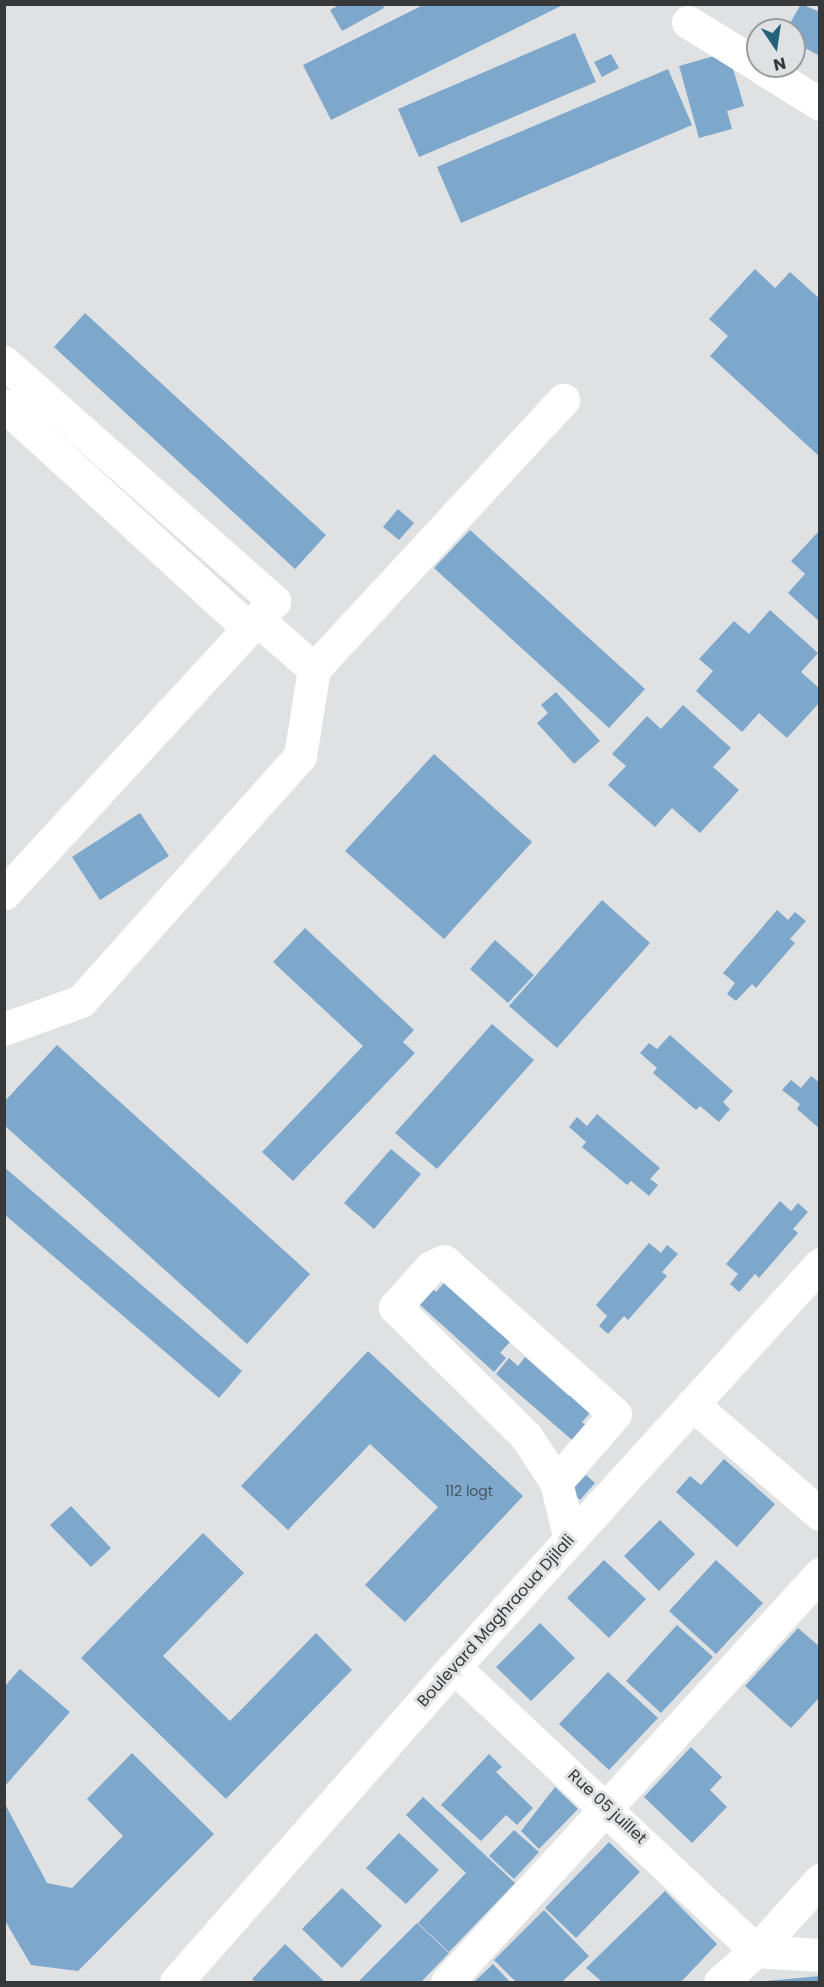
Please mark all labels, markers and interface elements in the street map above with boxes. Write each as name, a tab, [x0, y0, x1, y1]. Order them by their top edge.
north arrow	[746, 18, 806, 78]
text: N	[771, 52, 788, 77]
house number: 112 logt	[445, 1483, 493, 1499]
street label: Boulevard Maghraoua Djilali	[414, 1531, 578, 1711]
street label: Rue 05 juillet	[564, 1766, 650, 1848]

